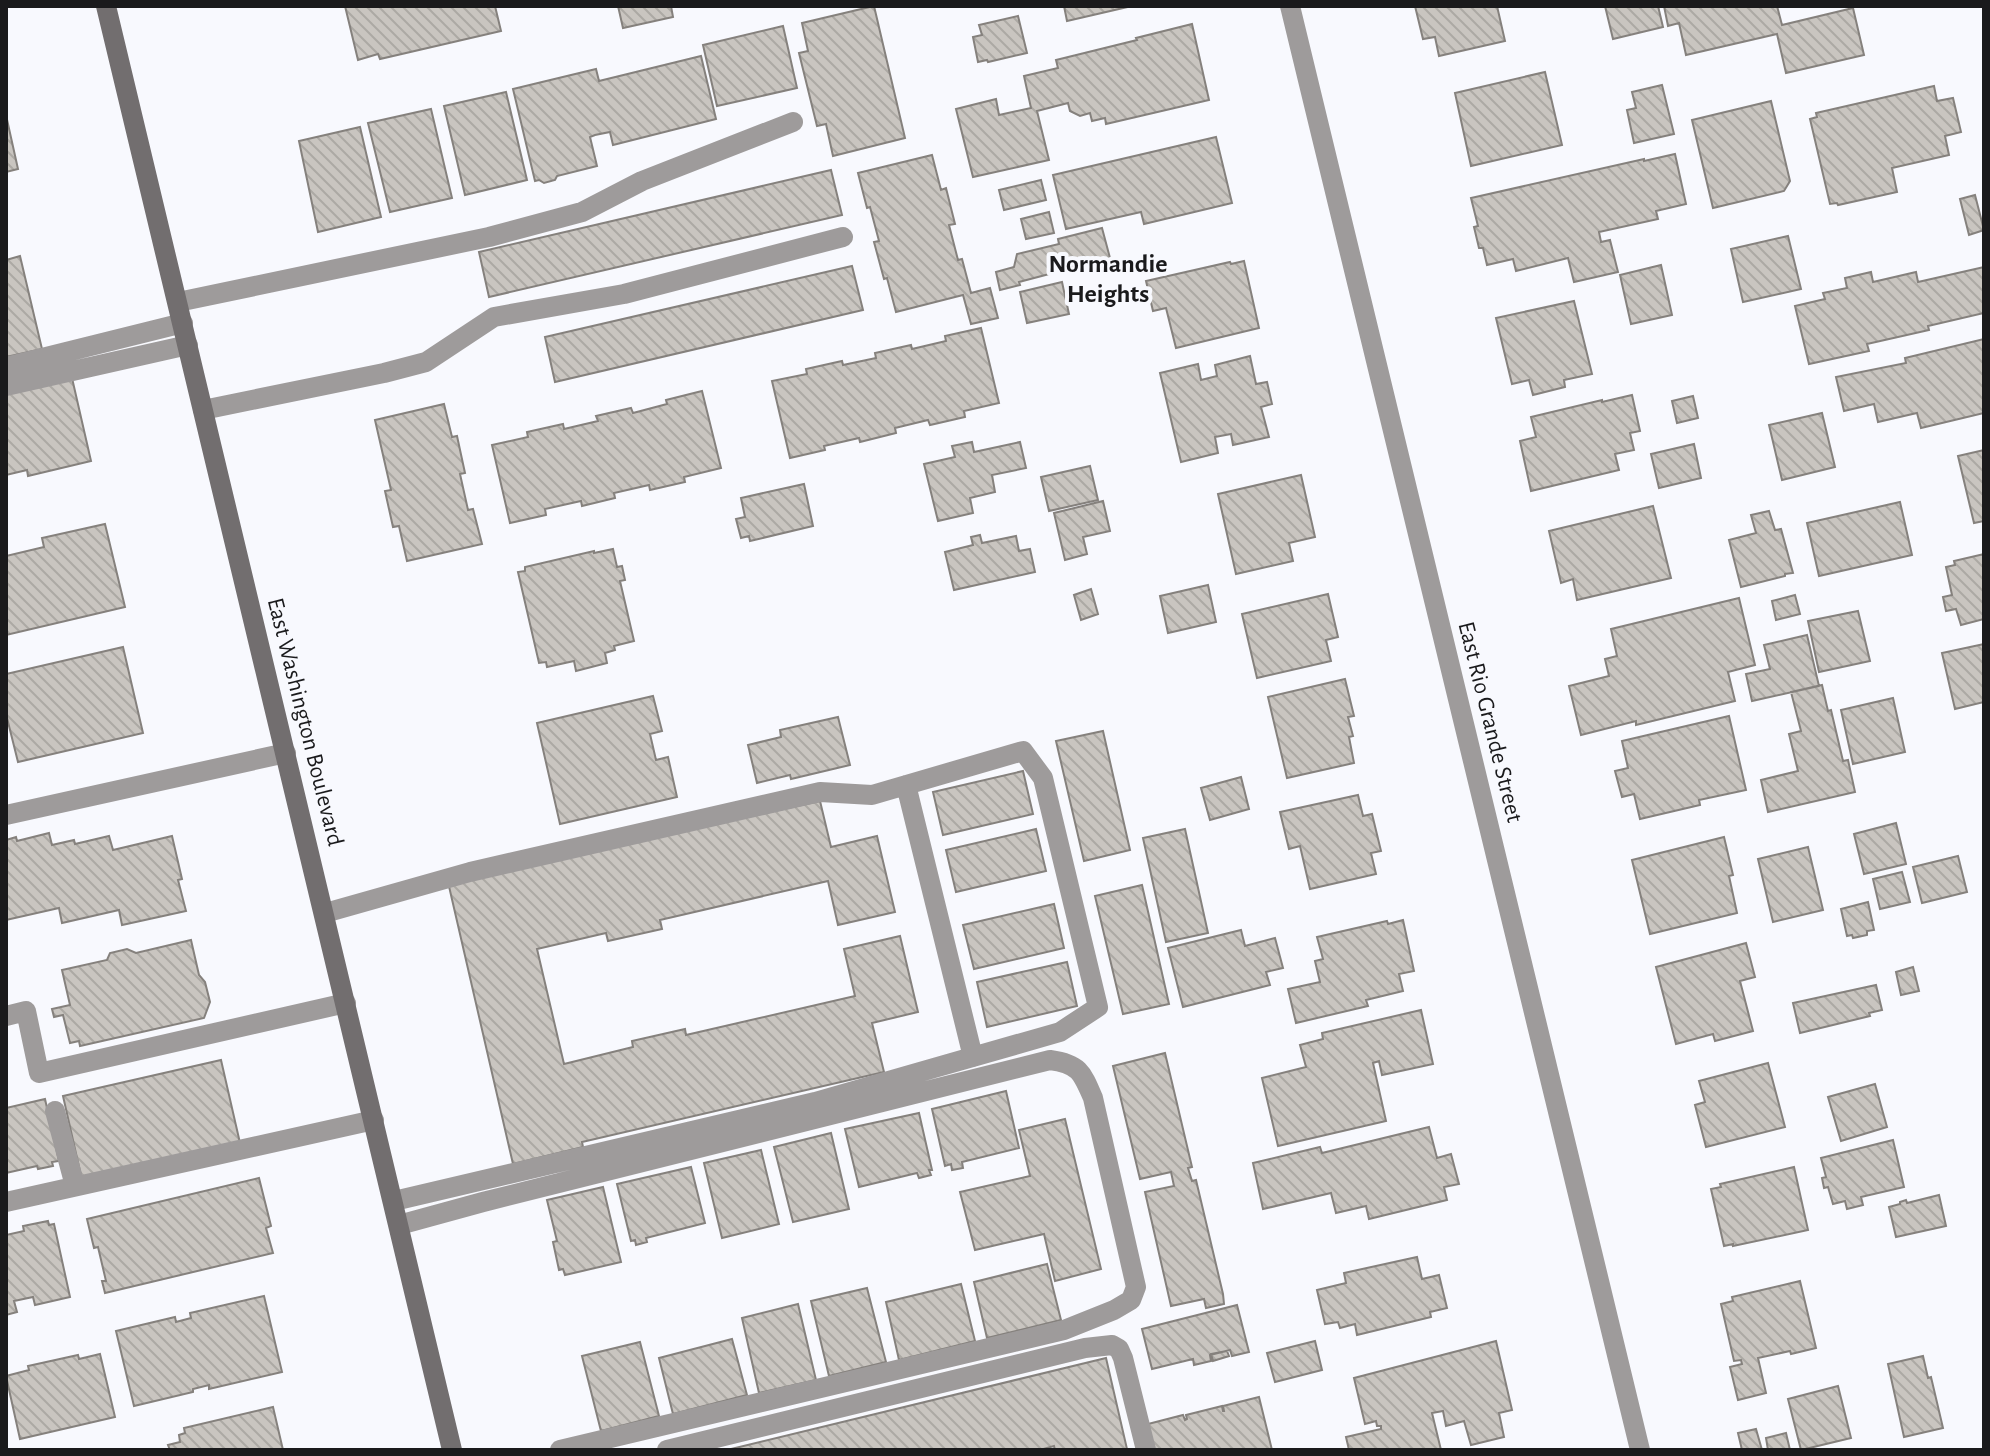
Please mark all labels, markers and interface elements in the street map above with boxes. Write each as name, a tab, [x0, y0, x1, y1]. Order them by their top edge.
district label: Normandie Heights	[1048, 251, 1168, 307]
street label: East Washington Boulevard	[263, 595, 347, 849]
street label: East Rio Grande Street	[1453, 619, 1527, 825]

